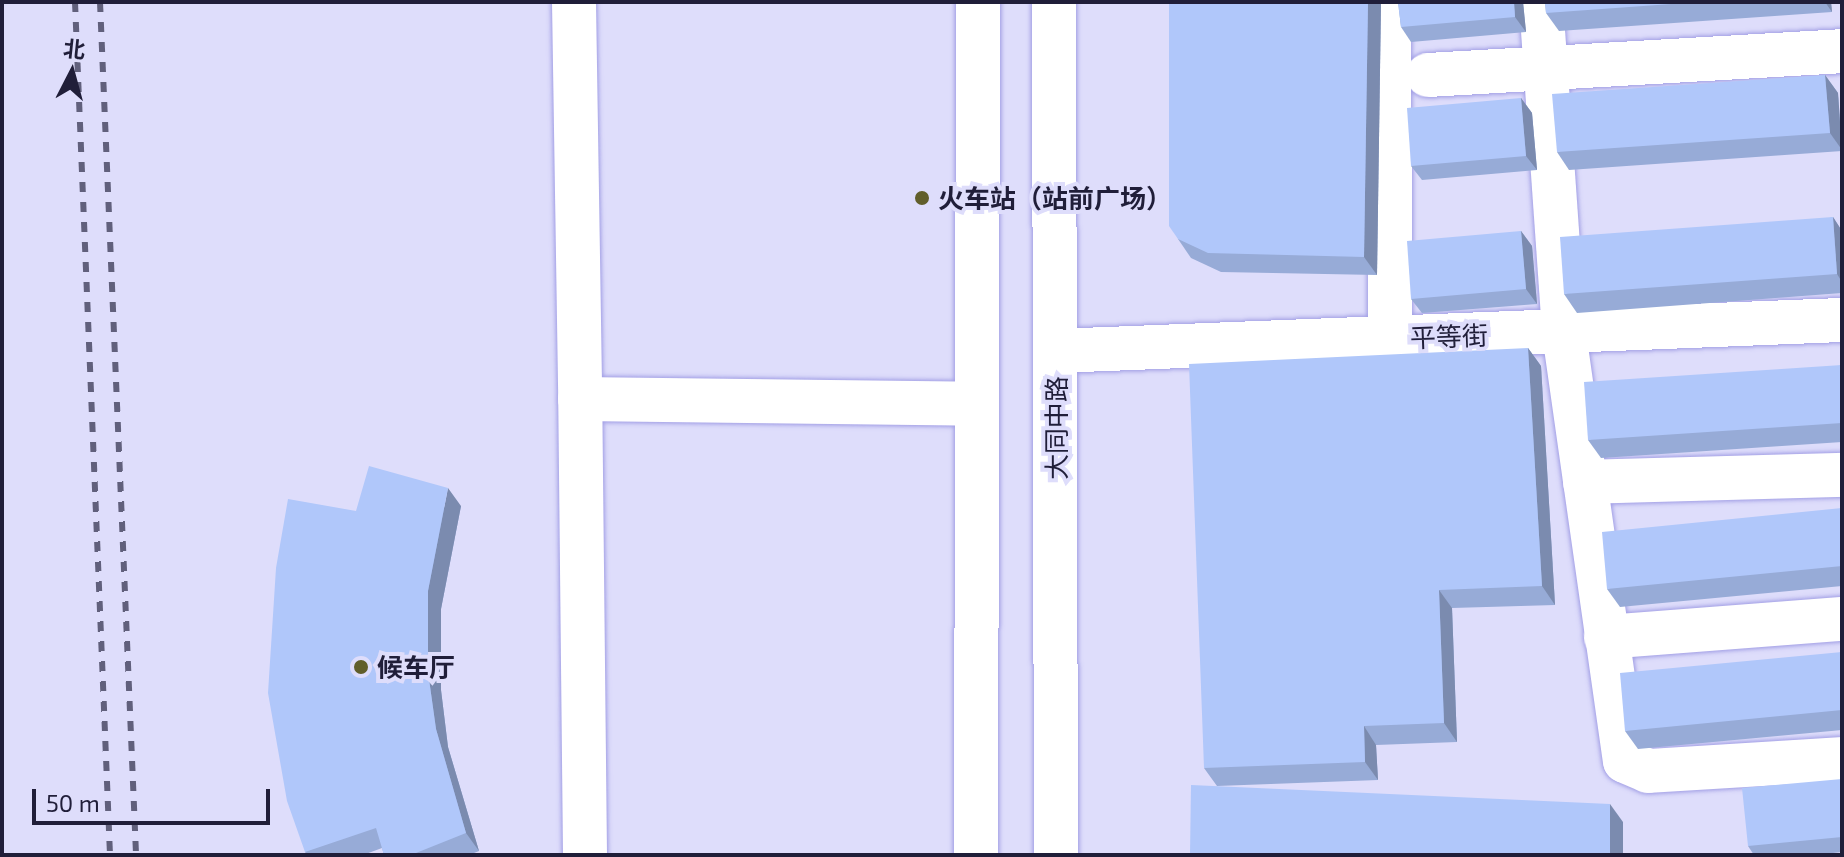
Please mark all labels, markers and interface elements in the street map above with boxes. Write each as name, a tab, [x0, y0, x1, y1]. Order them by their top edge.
north arrow	[32, 32, 112, 112]
text: 北	[62, 34, 87, 62]
place label: 火车站（站前广场）	[938, 182, 1172, 214]
marker: 火车站（站前广场）	[913, 189, 931, 207]
street label: 平等街	[1409, 319, 1489, 353]
street label: 大同中路	[1040, 376, 1072, 480]
place label: 候车厅	[377, 651, 455, 683]
marker: 候车厅	[352, 658, 370, 676]
scale bar	[36, 773, 274, 823]
text: 50 m	[46, 788, 100, 817]

